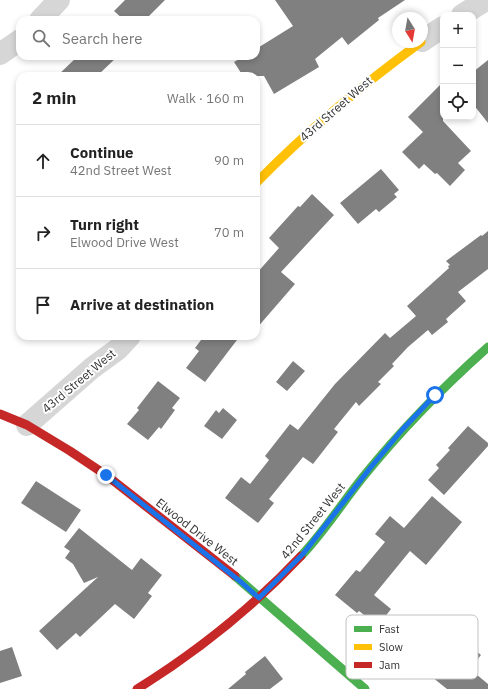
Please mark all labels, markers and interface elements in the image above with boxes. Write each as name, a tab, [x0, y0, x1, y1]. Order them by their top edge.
north arrow	[392, 12, 428, 48]
map controls	[440, 12, 476, 120]
button: +	[440, 12, 476, 48]
search box	[16, 16, 260, 60]
icon: search	[30, 27, 52, 49]
text: Search here	[62, 29, 142, 48]
button: −	[440, 48, 476, 84]
street label: 43rd Street West	[296, 73, 375, 144]
button: locate	[440, 84, 476, 120]
text: 2 min	[32, 87, 76, 109]
text: Walk · 160 m	[167, 90, 244, 107]
text: Continue	[70, 143, 134, 162]
icon: ahead	[32, 150, 54, 172]
text: 90 m	[214, 152, 244, 169]
text: 42nd Street West	[70, 162, 172, 179]
text: Turn right	[70, 215, 139, 234]
icon: right	[32, 222, 54, 244]
text: 70 m	[214, 224, 244, 241]
text: Elwood Drive West	[70, 234, 179, 251]
icon: arrive	[32, 294, 54, 316]
text: Arrive at destination	[70, 295, 214, 314]
street label: 43rd Street West	[39, 346, 118, 416]
route start	[426, 386, 444, 404]
route end	[97, 466, 115, 484]
street label: 42nd Street West	[277, 480, 348, 562]
street label: Elwood Drive West	[153, 495, 241, 568]
legend	[346, 615, 478, 679]
text: Fast	[379, 622, 400, 636]
text: Slow	[379, 640, 403, 654]
text: Jam	[379, 658, 400, 672]

